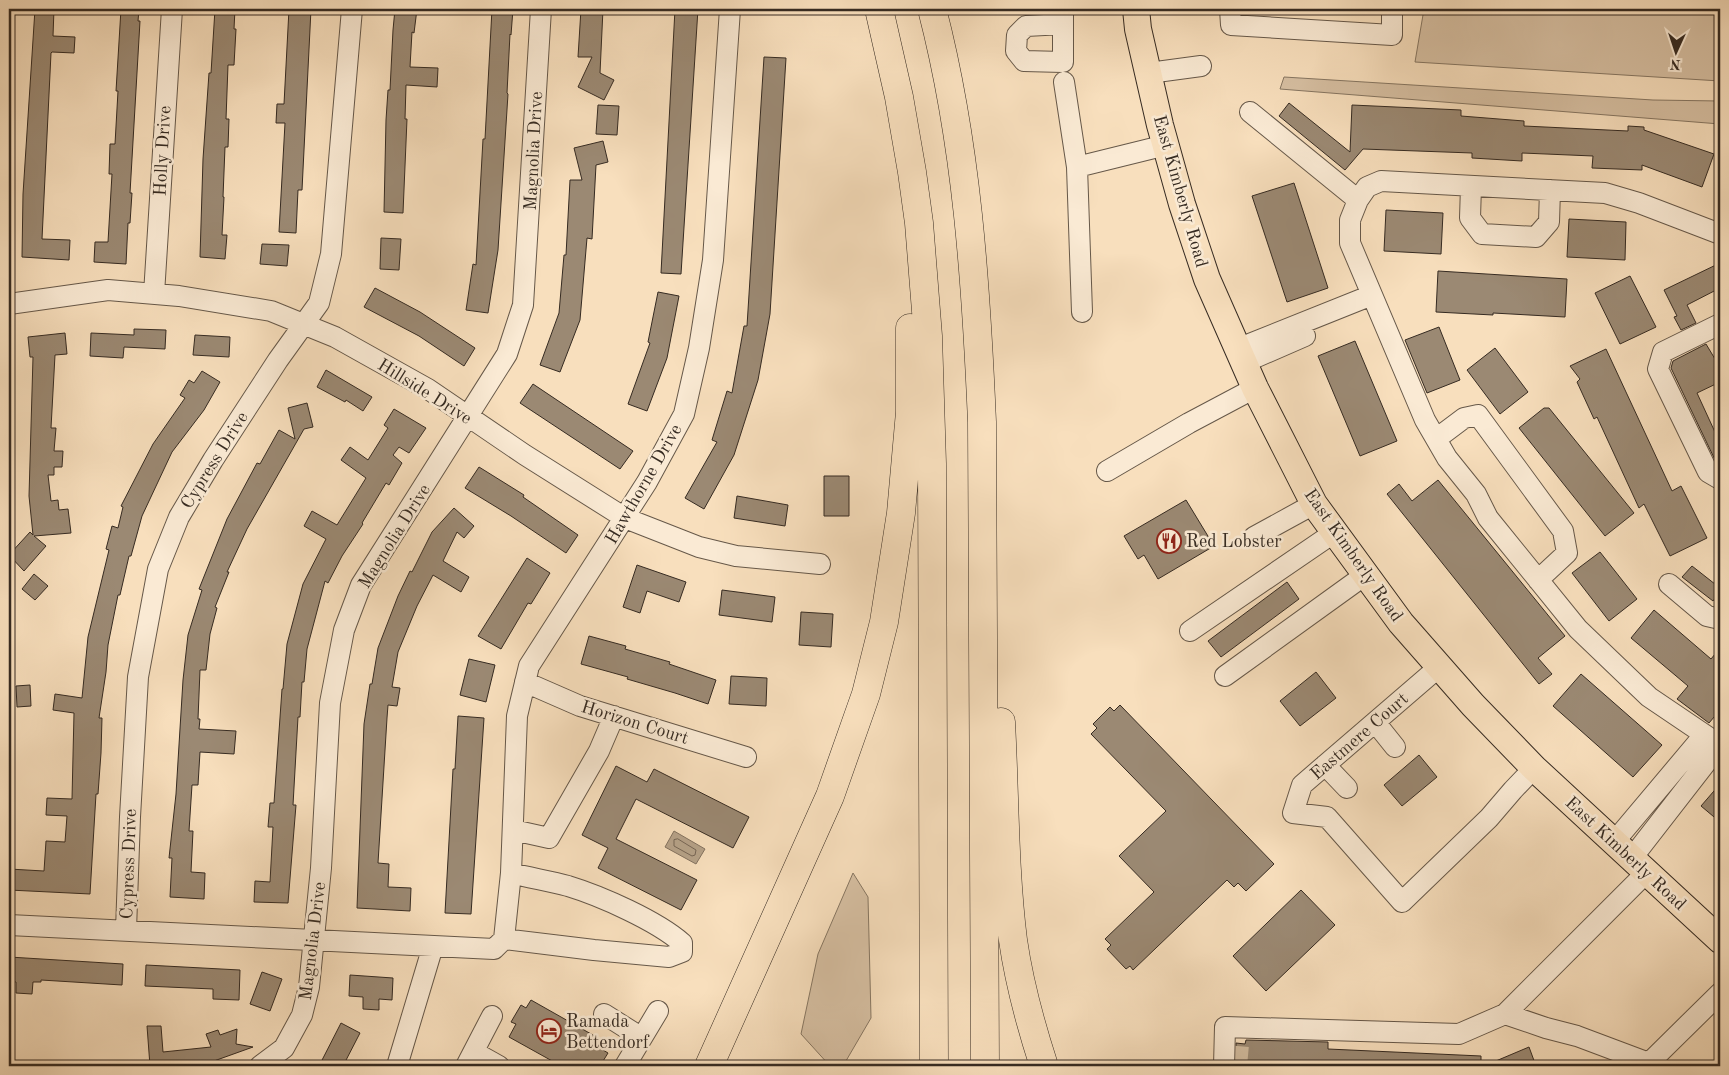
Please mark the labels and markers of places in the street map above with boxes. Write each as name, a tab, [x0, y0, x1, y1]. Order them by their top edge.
restaurant icon: Red Lobster	[1156, 528, 1182, 554]
place label: Red Lobster	[1186, 533, 1282, 551]
place label: Ramada Bettendorf	[566, 1013, 650, 1052]
hotel icon: Ramada Bettendorf	[536, 1018, 562, 1044]

